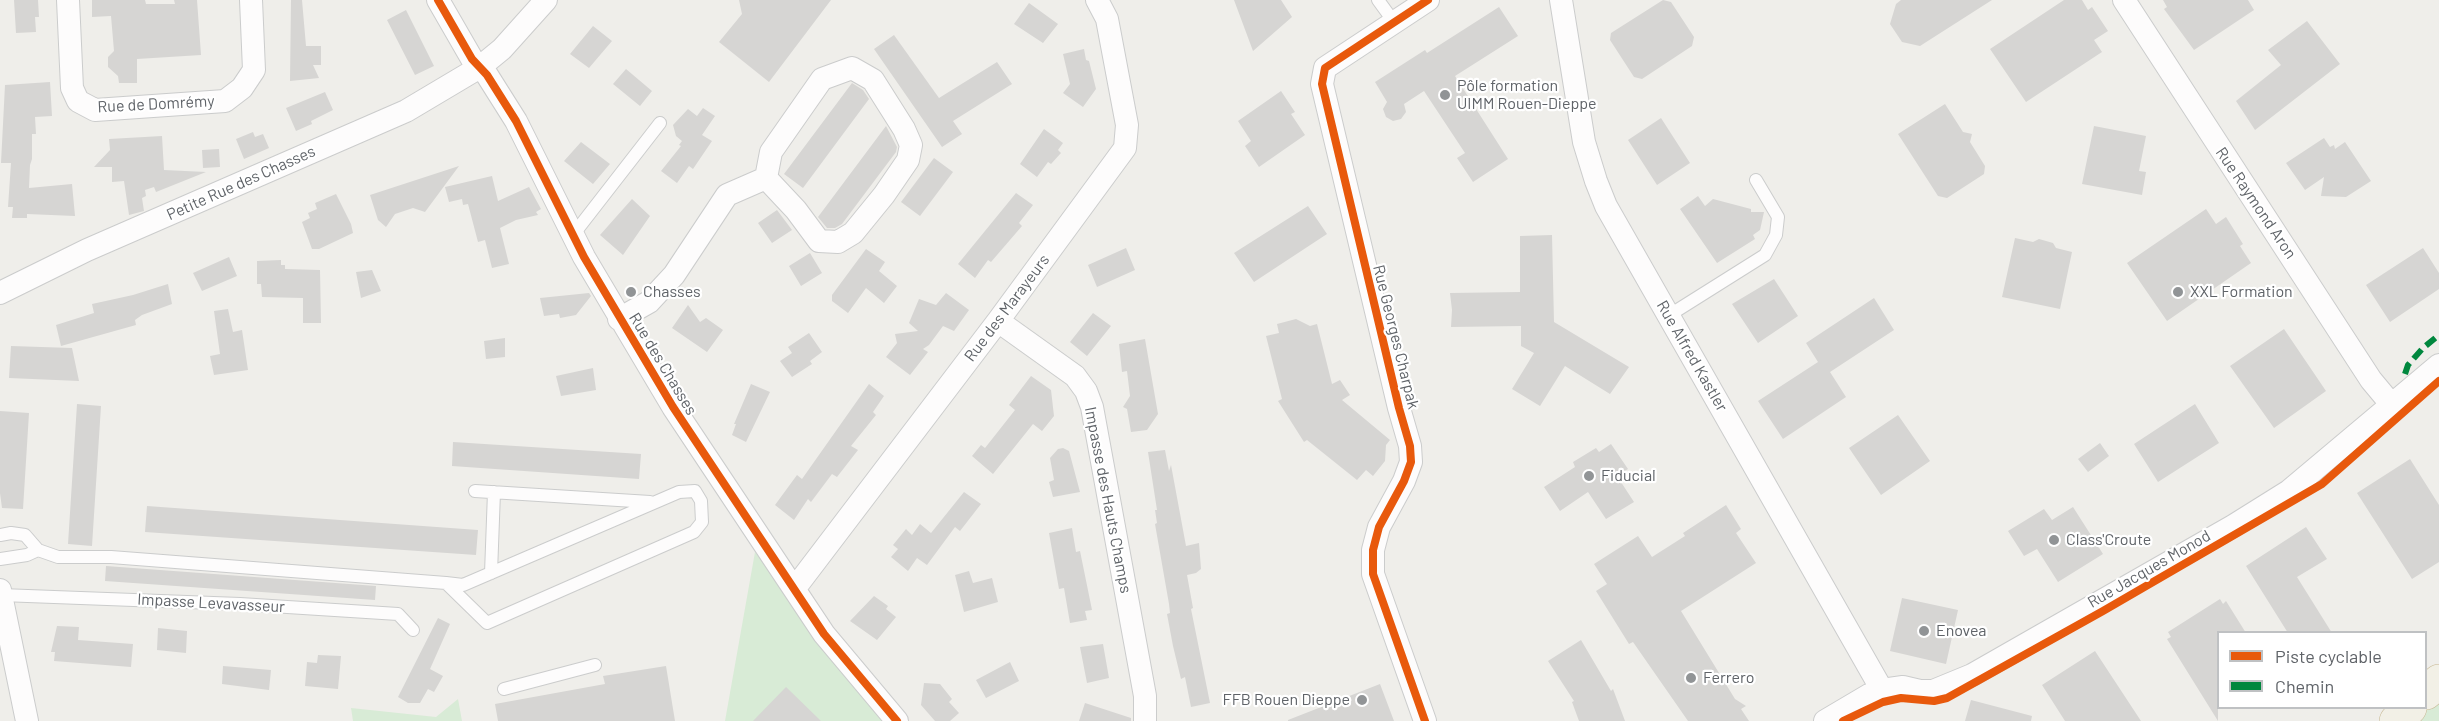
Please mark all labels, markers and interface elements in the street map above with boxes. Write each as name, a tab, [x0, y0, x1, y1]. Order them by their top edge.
place label: Pôle formation UIMM Rouen-Dieppe	[1457, 76, 1597, 114]
marker: Pôle formation UIMM Rouen-Dieppe	[1438, 88, 1452, 102]
street label: Rue de Domrémy	[97, 91, 215, 117]
street label: Petite Rue des Chasses	[164, 142, 318, 224]
street label: Rue Raymond Aron	[2212, 144, 2300, 262]
street label: Rue des Marayeurs	[960, 251, 1054, 365]
street label: Rue Georges Charpak	[1369, 263, 1423, 411]
place label: Chasses	[643, 282, 701, 302]
place label: XXL Formation	[2190, 282, 2293, 302]
marker: Chasses	[624, 285, 638, 299]
marker: XXL Formation	[2171, 285, 2185, 299]
street label: Rue Alfred Kastler	[1652, 297, 1732, 415]
street label: Rue des Chasses	[625, 309, 701, 419]
street label: Impasse des Hauts Champs	[1080, 405, 1136, 595]
place label: Fiducial	[1601, 466, 1656, 486]
marker: Fiducial	[1582, 469, 1596, 483]
street label: Rue Jacques Monod	[2084, 526, 2214, 612]
place label: Class'Croute	[2066, 530, 2151, 550]
marker: Class'Croute	[2047, 533, 2061, 547]
street label: Impasse Levavasseur	[137, 590, 285, 616]
place label: Enovea	[1936, 621, 1987, 641]
marker: Enovea	[1917, 624, 1931, 638]
legend	[2217, 631, 2427, 709]
text: Piste cyclable	[2275, 645, 2382, 667]
place label: Ferrero	[1703, 668, 1755, 688]
marker: Ferrero	[1684, 671, 1698, 685]
text: Chemin	[2275, 675, 2334, 697]
place label: FFB Rouen Dieppe	[1223, 690, 1350, 710]
marker: FFB Rouen Dieppe	[1355, 693, 1369, 707]

